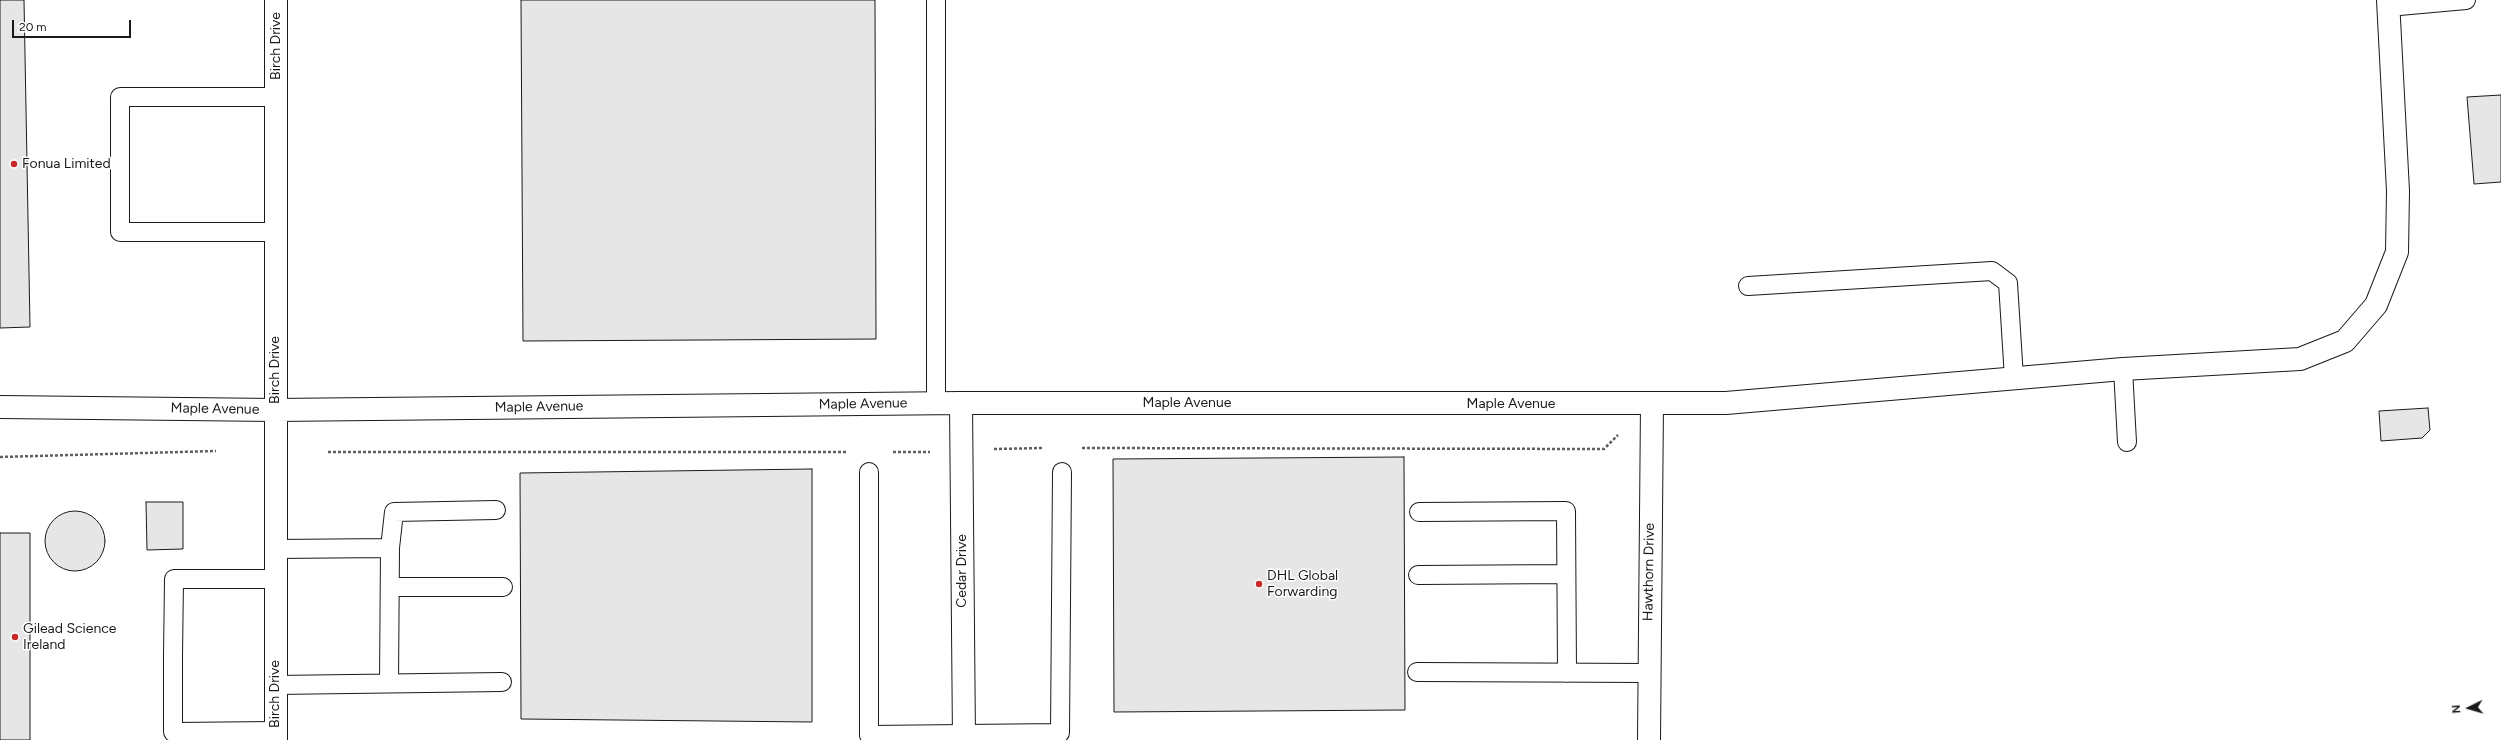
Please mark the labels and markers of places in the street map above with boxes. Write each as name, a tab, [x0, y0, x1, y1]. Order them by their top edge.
place label: Fonua Limited	[22, 156, 111, 172]
marker: Fonua Limited	[9, 159, 19, 169]
place label: DHL Global Forwarding	[1267, 568, 1338, 600]
marker: DHL Global Forwarding	[1254, 579, 1264, 589]
place label: Gilead Science Ireland	[23, 621, 117, 654]
marker: Gilead Science Ireland	[10, 632, 20, 642]

